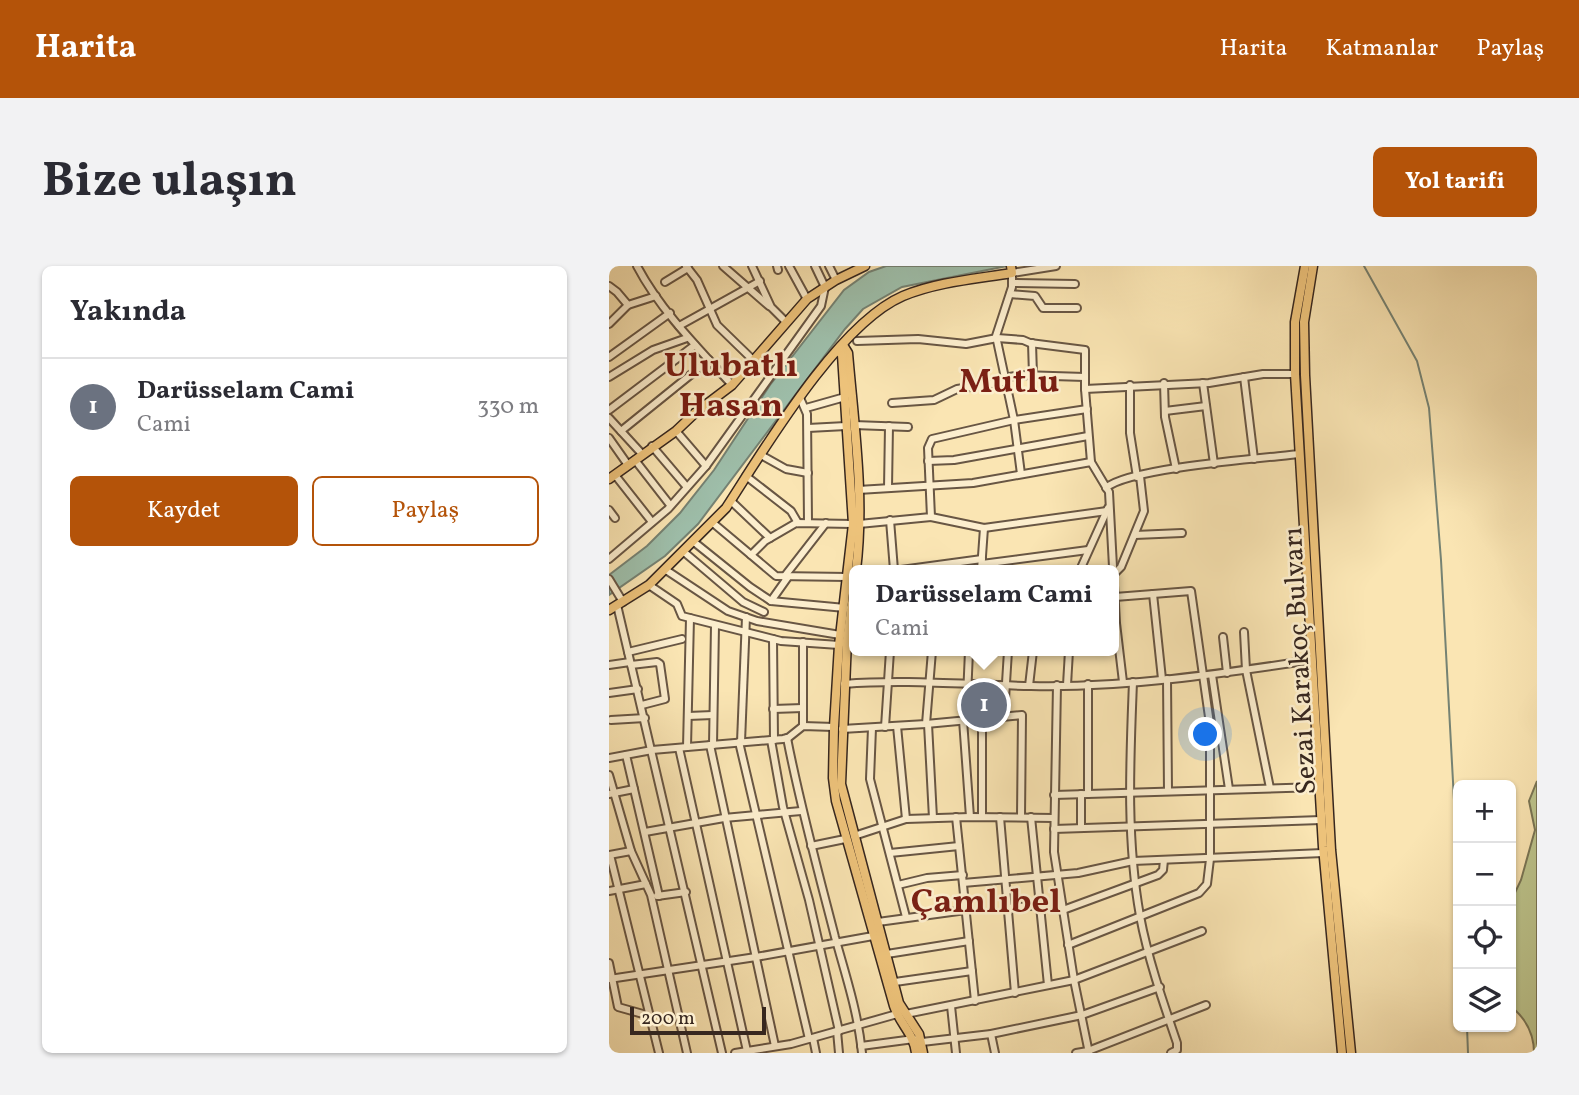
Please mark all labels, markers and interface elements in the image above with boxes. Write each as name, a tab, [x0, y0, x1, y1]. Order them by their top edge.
text: Harita	[35, 26, 136, 72]
text: Harita	[1220, 32, 1287, 66]
text: Katmanlar	[1325, 32, 1438, 66]
text: Paylaş	[1476, 32, 1544, 66]
button: Yol tarifi	[1373, 147, 1537, 217]
text: Bize ulaşın	[42, 148, 297, 217]
text: Yakında	[70, 291, 186, 333]
district label: Ulubatlı Hasan	[664, 343, 798, 431]
district label: Mutlu	[959, 359, 1059, 407]
text: Darüsselam Cami	[137, 373, 354, 409]
text: 1	[88, 391, 98, 423]
text: 330 m	[477, 391, 539, 423]
text: Cami	[137, 409, 191, 441]
button: Kaydet	[70, 476, 298, 546]
button: Paylaş	[312, 476, 539, 546]
street label: Sezai Karakoç Bulvarı	[1274, 526, 1327, 796]
popup	[849, 565, 1119, 656]
text: Darüsselam Cami	[875, 577, 1093, 613]
text: Cami	[875, 613, 929, 645]
pin: 1	[961, 679, 1007, 731]
your location	[1188, 717, 1222, 751]
map controls	[1453, 780, 1516, 1032]
button: +	[1453, 780, 1516, 843]
button: −	[1453, 843, 1516, 906]
district label: Çamlıbel	[911, 879, 1061, 927]
button: locate	[1453, 906, 1516, 969]
button: layers	[1453, 969, 1516, 1032]
scale bar	[630, 1004, 767, 1036]
text: 200 m	[641, 1006, 695, 1032]

